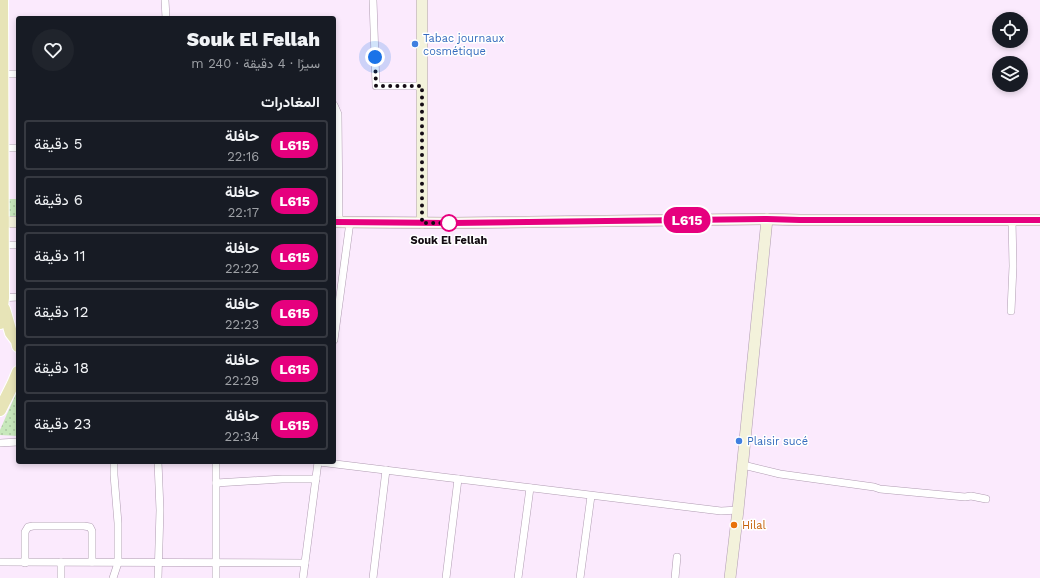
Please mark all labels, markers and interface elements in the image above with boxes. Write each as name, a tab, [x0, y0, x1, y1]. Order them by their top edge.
map controls	[992, 12, 1028, 92]
button: locate	[992, 12, 1028, 48]
text: Souk El Fellah	[187, 28, 320, 51]
button: heart	[32, 29, 74, 71]
place label: Tabac journaux cosmétique	[423, 32, 504, 58]
marker: Tabac journaux cosmétique	[410, 39, 420, 49]
your location	[365, 47, 385, 67]
text: سيرًا · 4 دقيقة · 240 m	[191, 56, 320, 71]
button: layers	[992, 56, 1028, 92]
text: المغادرات	[261, 93, 320, 111]
text: حافلة	[225, 127, 259, 145]
text: 5 دقيقة	[34, 135, 83, 153]
text: L615	[279, 137, 310, 153]
text: 22:16	[227, 149, 259, 164]
text: حافلة	[225, 183, 259, 201]
text: 6 دقيقة	[34, 191, 83, 209]
text: L615	[279, 193, 310, 209]
text: 22:17	[228, 205, 259, 220]
line badge: L615	[659, 207, 715, 233]
text: L615	[672, 212, 702, 228]
marker: Souk El Fellah	[440, 214, 458, 232]
place label: Souk El Fellah	[411, 234, 488, 247]
text: حافلة	[225, 239, 259, 257]
text: 11 دقيقة	[34, 247, 86, 265]
text: L615	[279, 249, 310, 265]
text: 22:22	[225, 261, 259, 276]
text: حافلة	[225, 295, 259, 313]
text: 12 دقيقة	[34, 303, 88, 321]
text: L615	[279, 305, 310, 321]
text: 22:23	[225, 317, 259, 332]
text: حافلة	[225, 351, 259, 369]
text: 18 دقيقة	[34, 359, 89, 377]
text: L615	[279, 361, 310, 377]
text: 22:29	[225, 373, 259, 388]
text: حافلة	[225, 407, 259, 425]
text: 23 دقيقة	[34, 415, 91, 433]
text: L615	[279, 417, 310, 433]
text: 22:34	[225, 429, 259, 444]
place label: Plaisir sucé	[747, 435, 808, 448]
marker: Plaisir sucé	[734, 436, 744, 446]
place label: Hilal	[742, 519, 767, 532]
marker: Hilal	[729, 520, 739, 530]

